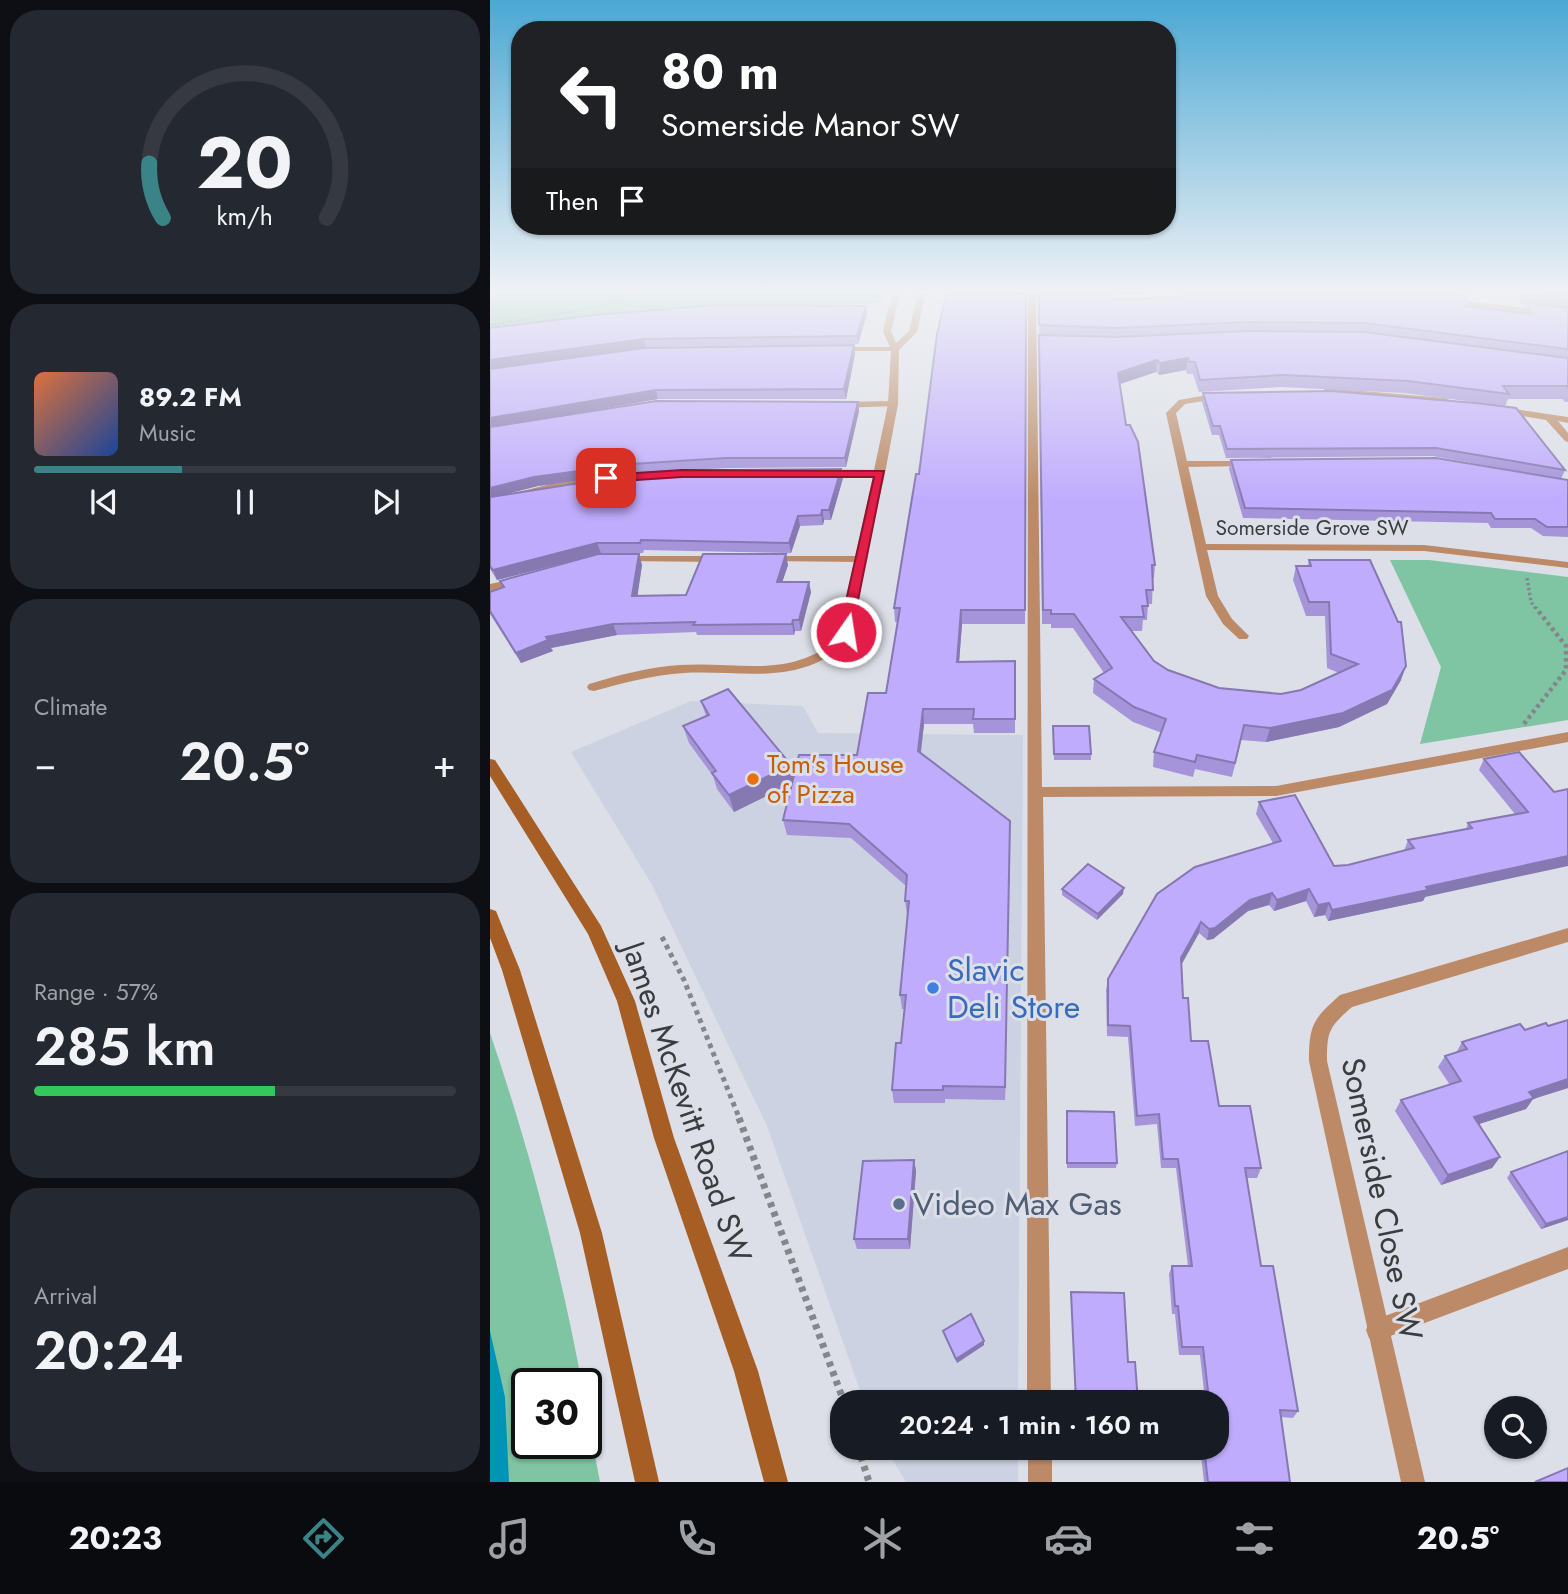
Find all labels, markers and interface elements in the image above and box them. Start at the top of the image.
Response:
text: 80 m [661,37,779,107]
icon: left [546,49,637,140]
text: Somerside Manor SW [661,102,959,148]
text: 20 [197,111,293,216]
text: Then [546,182,599,220]
icon: arrive [613,182,651,220]
text: km/h [217,198,273,234]
text: 89.2 FM [139,378,242,416]
text: Music [139,416,196,450]
pin [576,448,636,508]
icon: arrive [587,459,625,497]
icon: previous [85,483,123,521]
icon: pause [226,483,264,521]
icon: next [367,483,405,521]
street label: Somerside Grove SW [1215,513,1409,543]
position arrow [809,595,883,669]
text: Climate [34,690,107,724]
text: 20.5° [180,724,309,800]
text: − [34,736,56,791]
text: + [433,736,456,791]
place label: Tom's House of Pizza [767,745,904,813]
marker: Tom's House of Pizza [745,771,761,787]
street label: James McKevitt Road SW [609,932,764,1269]
place label: Slavic Deli Store [947,947,1080,1030]
text: Range · 57% [34,975,158,1009]
marker: Slavic Deli Store [925,980,941,996]
text: 285 km [34,1009,216,1085]
street label: Somerside Close SW [1330,1053,1434,1345]
place label: Video Max Gas [913,1181,1122,1227]
marker: Video Max Gas [891,1196,907,1212]
text: Arrival [34,1279,97,1313]
text: 20:24 [34,1313,184,1389]
speed limit sign: 30 [511,1368,602,1459]
map controls [1484,1396,1547,1459]
button: search [1484,1396,1547,1459]
text: 20:24 · 1 min · 160 m [899,1406,1160,1444]
icon: directions [299,1514,348,1563]
icon: music [485,1514,534,1563]
icon: phone [672,1514,721,1563]
icon: climate [858,1514,907,1563]
icon: car [1044,1514,1093,1563]
icon: filters [1230,1514,1279,1563]
text: 20:23 [69,1515,162,1561]
text: 20.5° [1417,1515,1499,1561]

